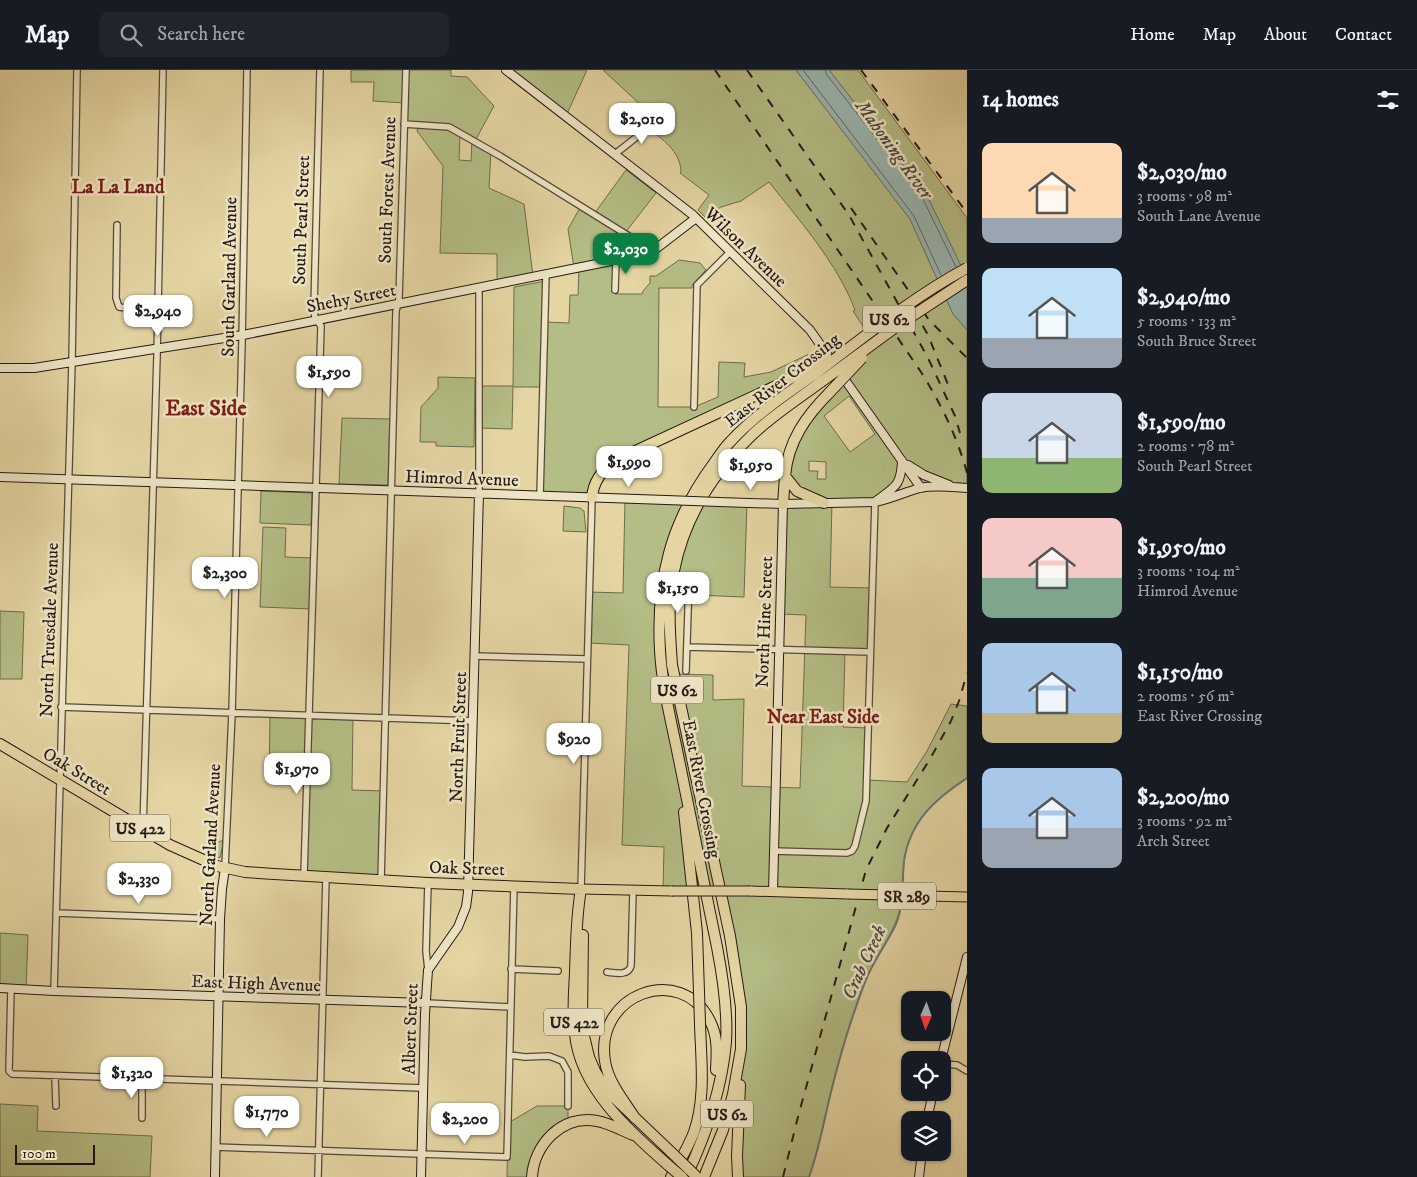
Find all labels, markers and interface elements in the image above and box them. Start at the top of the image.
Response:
search box [99,12,449,57]
text: Map [25,20,69,50]
icon: search [117,21,145,49]
text: Search here [157,23,245,46]
text: Home [1130,24,1175,46]
text: Map [1203,24,1236,46]
text: About [1264,24,1307,46]
text: Contact [1335,24,1392,46]
icon: filters [1374,86,1402,114]
text: 14 homes [982,87,1059,113]
water label: Mahoning River [849,94,939,206]
pin: $2,010 [601,102,683,145]
text: $2,010 [620,109,664,129]
street label: South Forest Avenue [374,116,402,264]
street label: South Pearl Street [289,155,315,285]
text: $2,030/mo [1137,160,1227,186]
icon: home [1022,163,1082,223]
district label: La La Land [72,176,165,199]
text: 3 rooms · 98 m² [1137,186,1232,206]
street label: South Garland Avenue [218,197,242,357]
street label: Wilson Avenue [699,202,791,293]
text: South Lane Avenue [1137,206,1261,226]
pin: $2,030 [585,232,667,275]
text: $2,030 [604,239,648,259]
street label: Shehy Street [305,280,398,318]
text: $2,940/mo [1137,285,1230,311]
icon: home [1022,288,1082,348]
pin: $2,940 [117,294,199,337]
text: $2,940 [135,301,181,321]
road number: US 62 [863,305,915,332]
text: 5 rooms · 133 m² [1137,311,1236,331]
street label: East River Crossing [720,329,845,433]
text: South Bruce Street [1137,331,1256,351]
pin: $1,590 [288,356,370,398]
text: $1,590 [307,362,351,382]
district label: East Side [165,395,247,422]
text: $1,590/mo [1137,410,1225,436]
icon: home [1022,413,1082,473]
text: 2 rooms · 78 m² [1137,436,1234,456]
pin: $1,990 [588,446,670,488]
pin: $1,950 [710,448,792,491]
text: $1,990 [607,452,651,472]
text: $1,950 [729,455,773,475]
text: South Pearl Street [1137,456,1252,476]
street label: Himrod Avenue [405,466,519,492]
text: $1,950/mo [1137,535,1226,561]
icon: home [1022,538,1082,598]
street label: North Truesdale Avenue [36,542,64,718]
pin: $2,300 [184,556,266,599]
street label: North Hine Street [752,556,778,688]
text: 3 rooms · 104 m² [1137,561,1240,581]
text: $2,300 [203,563,247,583]
pin: $1,150 [637,572,719,614]
text: $1,150 [657,578,699,598]
text: Himrod Avenue [1137,581,1238,601]
text: $1,150/mo [1137,660,1223,686]
icon: home [1022,663,1082,723]
street label: North Fruit Street [446,671,472,803]
road number: US 62 [651,676,703,704]
text: 2 rooms · 56 m² [1137,686,1234,706]
district label: Near East Side [767,706,879,729]
text: East River Crossing [1137,706,1262,726]
street label: East River Crossing [677,718,725,861]
pin: $920 [544,722,604,765]
text: $920 [557,729,591,749]
street label: Oak Street [38,743,115,801]
pin: $1,970 [256,752,338,795]
text: $1,970 [275,759,319,779]
street label: North Garland Avenue [196,763,226,927]
text: $2,200/mo [1137,785,1229,811]
icon: home [1022,788,1082,848]
text: 3 rooms · 92 m² [1137,811,1232,831]
road number: US 422 [110,814,170,841]
text: Arch Street [1137,831,1210,851]
street label: Oak Street [429,857,505,881]
pin: $2,330 [98,862,180,905]
text: $2,330 [118,869,160,889]
road number: SR 289 [878,882,936,909]
water label: Crab Creek [837,922,891,1003]
street label: East High Avenue [191,971,321,997]
street label: Albert Street [398,983,424,1075]
north arrow [901,991,951,1041]
map controls [901,991,951,1161]
road number: US 422 [544,1009,604,1036]
button: locate [901,1051,951,1101]
pin: $1,320 [91,1056,173,1099]
text: $1,320 [111,1063,153,1083]
pin: $1,770 [226,1096,308,1138]
road number: US 62 [701,1100,753,1128]
text: $1,770 [245,1102,289,1122]
pin: $2,200 [424,1102,506,1145]
text: $2,200 [442,1109,488,1129]
button: layers [901,1111,951,1161]
scale bar [15,1142,95,1165]
text: 100 m [22,1145,56,1163]

